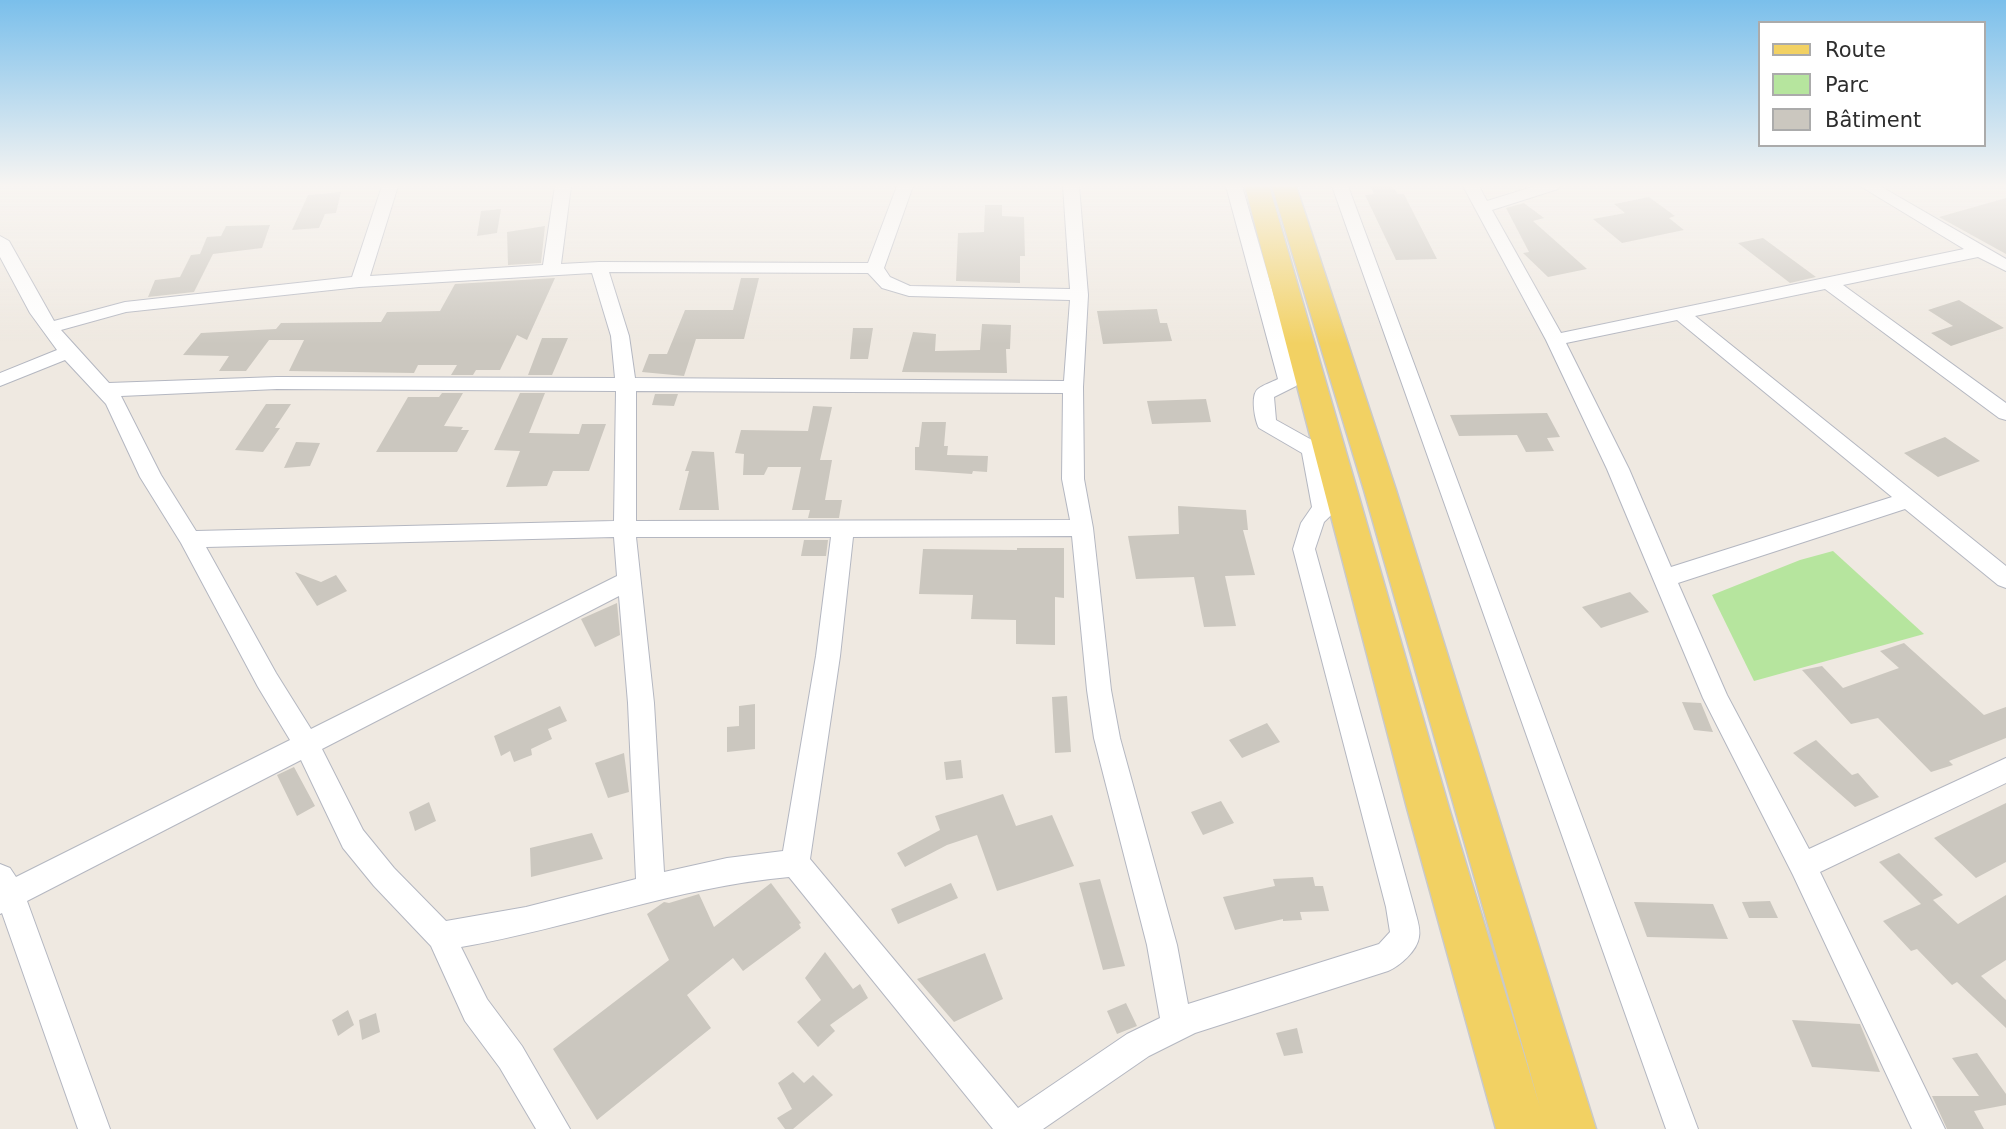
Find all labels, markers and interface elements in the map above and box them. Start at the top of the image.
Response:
legend [1758,21,1985,147]
text: Route [1825,38,1886,62]
text: Parc [1825,73,1869,97]
text: Bâtiment [1825,108,1921,132]

